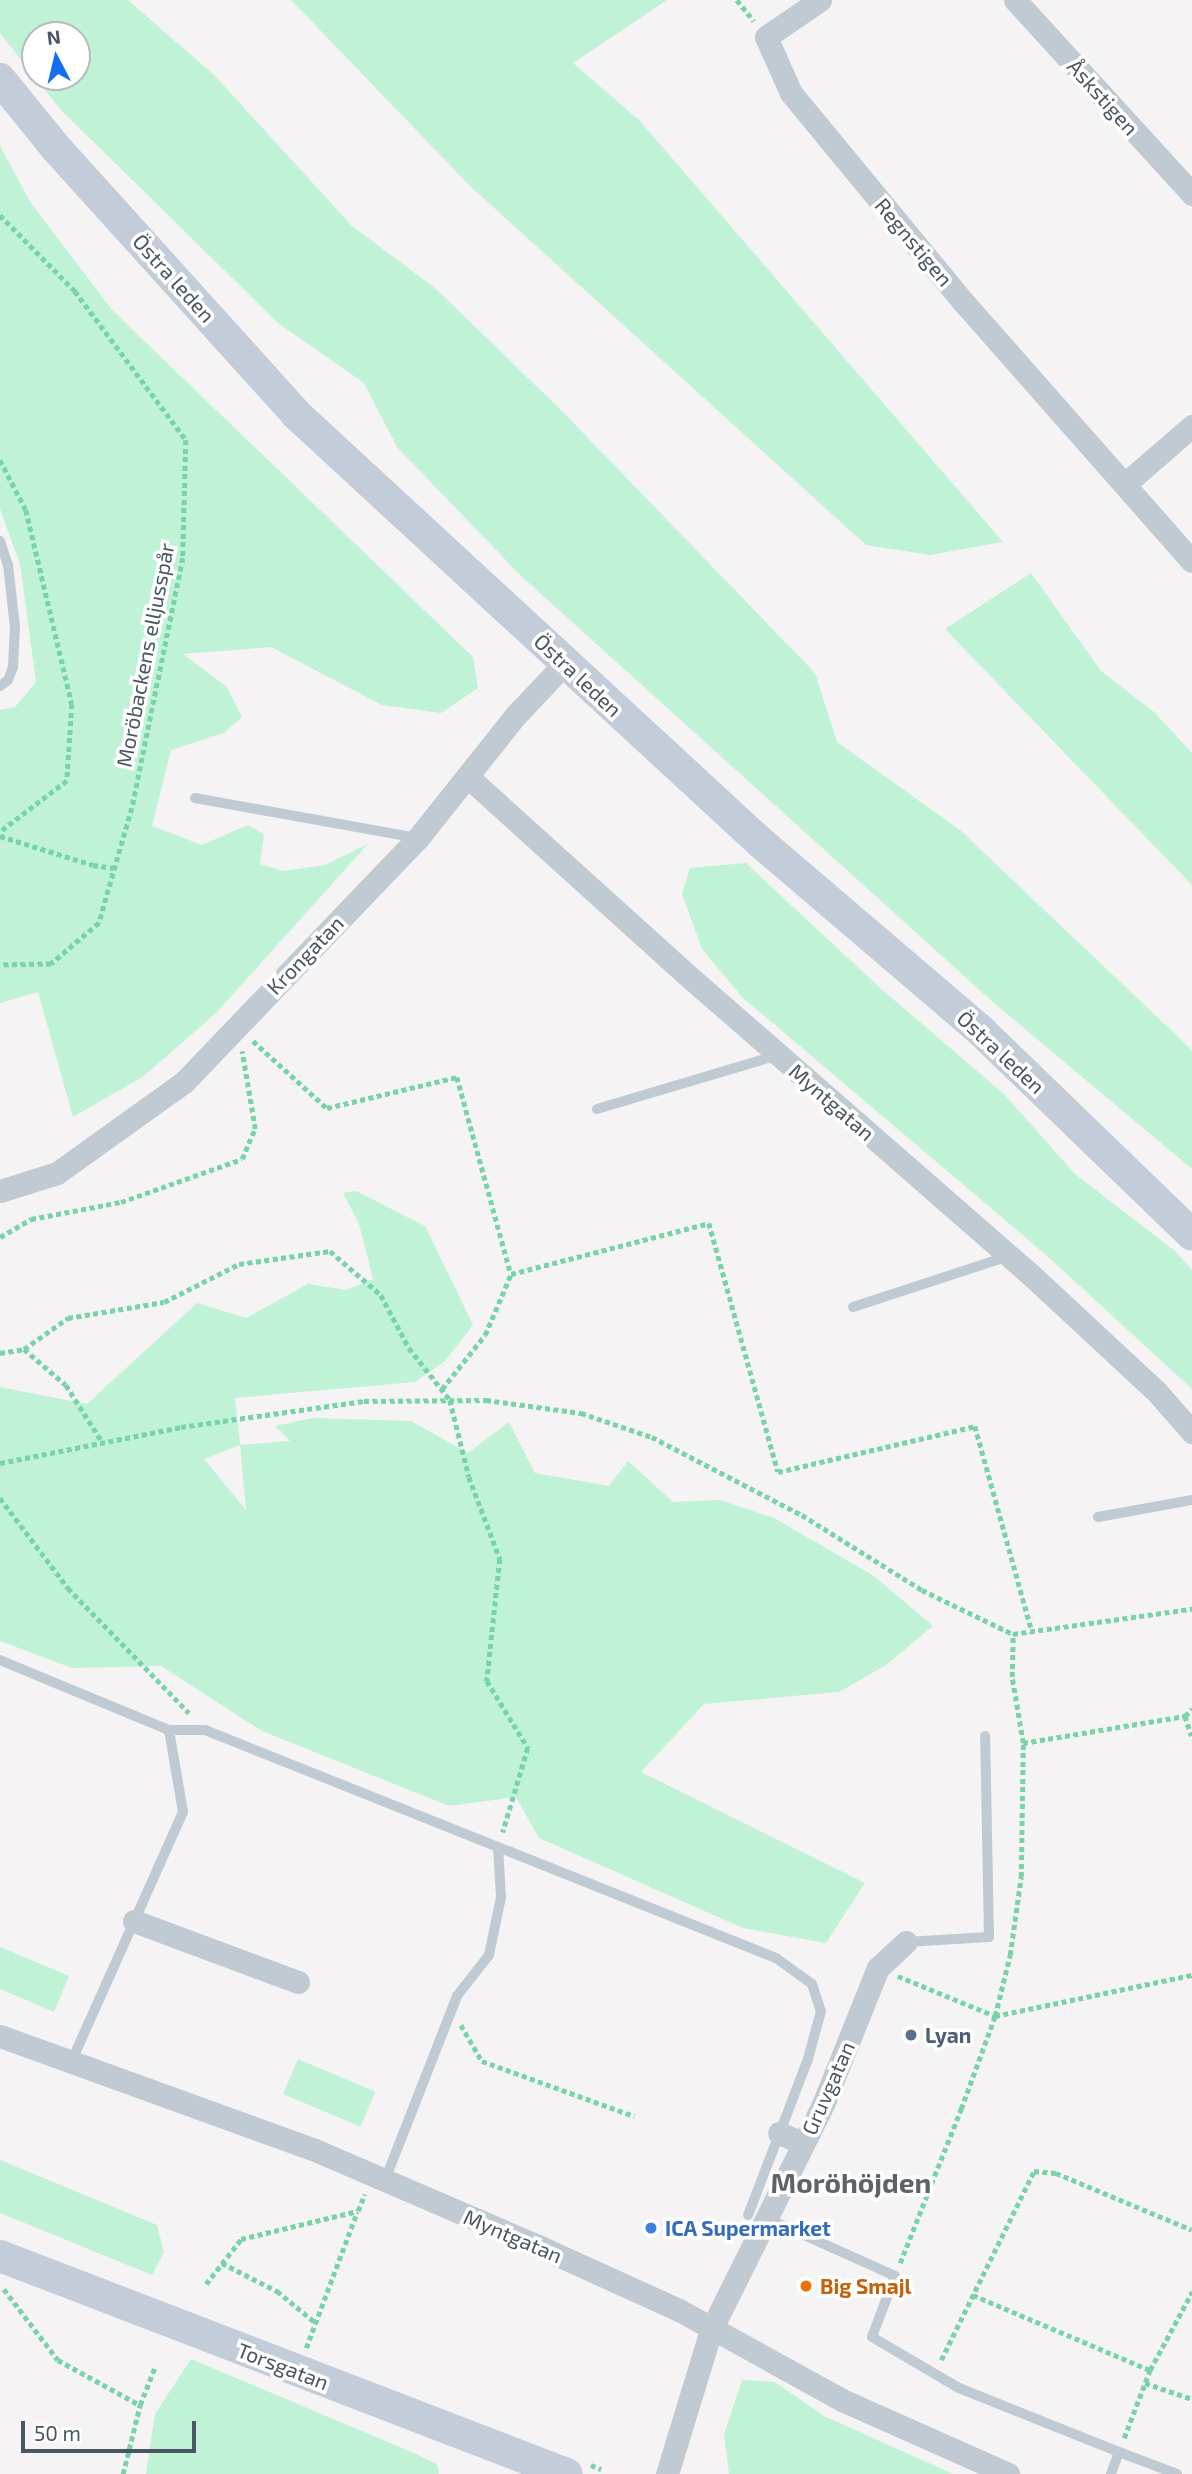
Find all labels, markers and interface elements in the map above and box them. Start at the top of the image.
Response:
north arrow [21,21,91,91]
text: N [45,24,62,49]
street label: Åskstigen [1062,54,1144,140]
street label: Regnstigen [870,193,958,291]
street label: Östra leden [128,229,220,327]
street label: Moröbackens elljusspår [111,541,179,769]
street label: Östra leden [529,628,627,722]
street label: Krongatan [261,910,349,1000]
street label: Östra leden [952,1005,1050,1099]
street label: Myntgatan [784,1058,880,1146]
place label: Lyan [925,2022,971,2048]
marker: Lyan [903,2027,919,2043]
street label: Gruvgatan [796,2037,860,2139]
district label: Moröhöjden [771,2165,931,2199]
street label: Myntgatan [460,2204,566,2268]
place label: ICA Supermarket [665,2215,831,2241]
marker: ICA Supermarket [643,2220,659,2236]
place label: Big Smajl [820,2273,911,2299]
marker: Big Smajl [798,2278,814,2294]
street label: Torsgatan [234,2337,332,2395]
scale bar [24,2408,200,2452]
text: 50 m [34,2420,81,2445]

